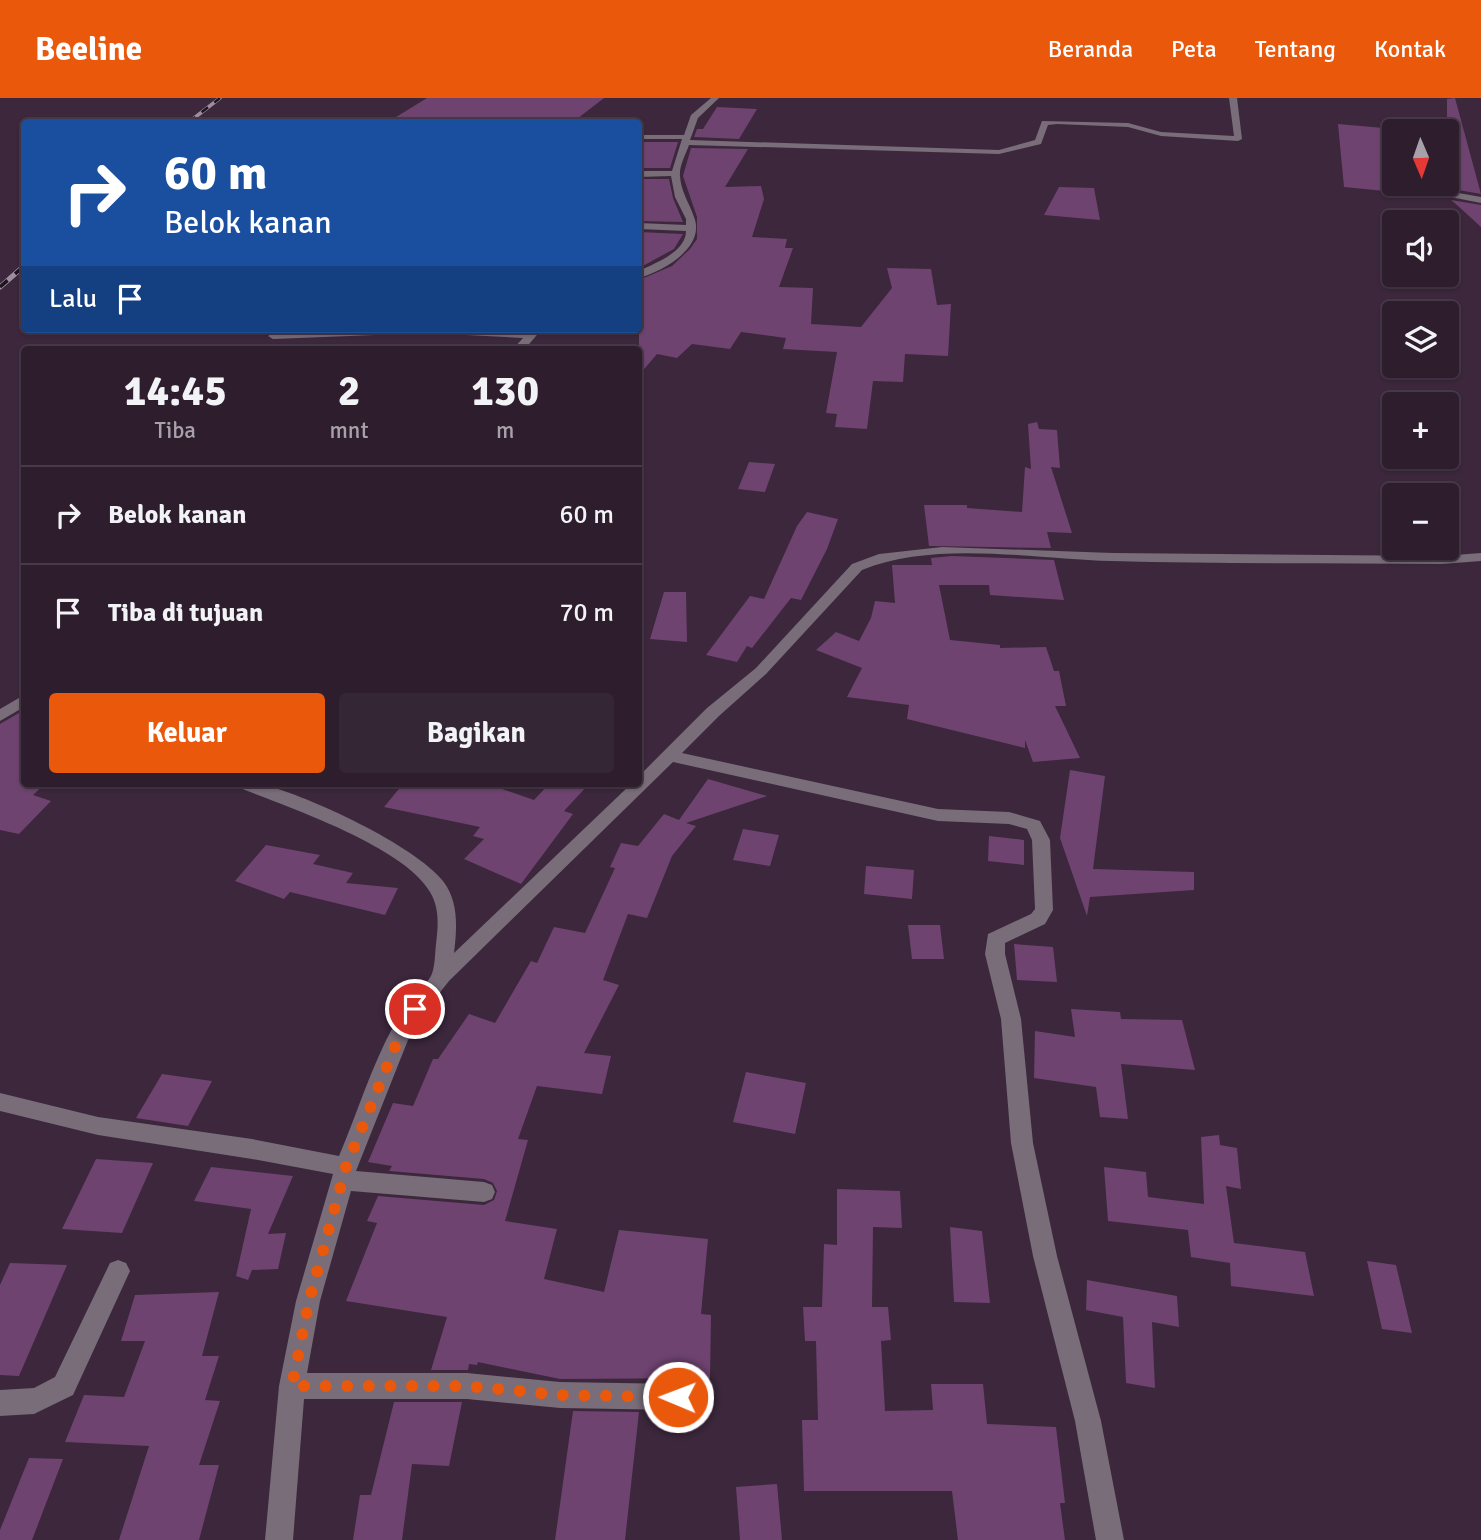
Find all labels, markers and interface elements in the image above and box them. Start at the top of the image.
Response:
text: Beeline [35,29,142,70]
text: Beranda [1048,34,1133,64]
text: Peta [1171,34,1217,64]
text: Tentang [1255,34,1336,64]
text: Kontak [1374,34,1446,64]
north arrow [1382,119,1460,196]
map controls [1382,119,1459,560]
text: 60 m [164,143,267,203]
icon: right [49,147,140,238]
text: Belok kanan [164,203,332,242]
button: sound [1382,210,1459,287]
icon: arrive [111,280,149,318]
text: Lalu [49,283,97,315]
button: layers [1382,301,1459,378]
text: 14:45 [124,366,227,417]
text: 2 [338,366,360,417]
text: 130 [471,366,539,417]
button: + [1382,392,1459,469]
text: Tiba [155,416,196,445]
text: mnt [330,416,368,445]
text: m [496,416,514,445]
button: − [1382,483,1459,560]
icon: right [49,496,87,534]
text: Belok kanan [108,499,246,531]
text: 60 m [559,499,614,531]
icon: arrive [49,594,87,632]
text: Tiba di tujuan [108,597,263,629]
text: 70 m [559,597,614,629]
button: Keluar [49,693,325,773]
button: Bagikan [339,693,614,773]
pin [385,979,445,1039]
icon: arrive [396,990,434,1028]
position arrow [641,1360,715,1434]

